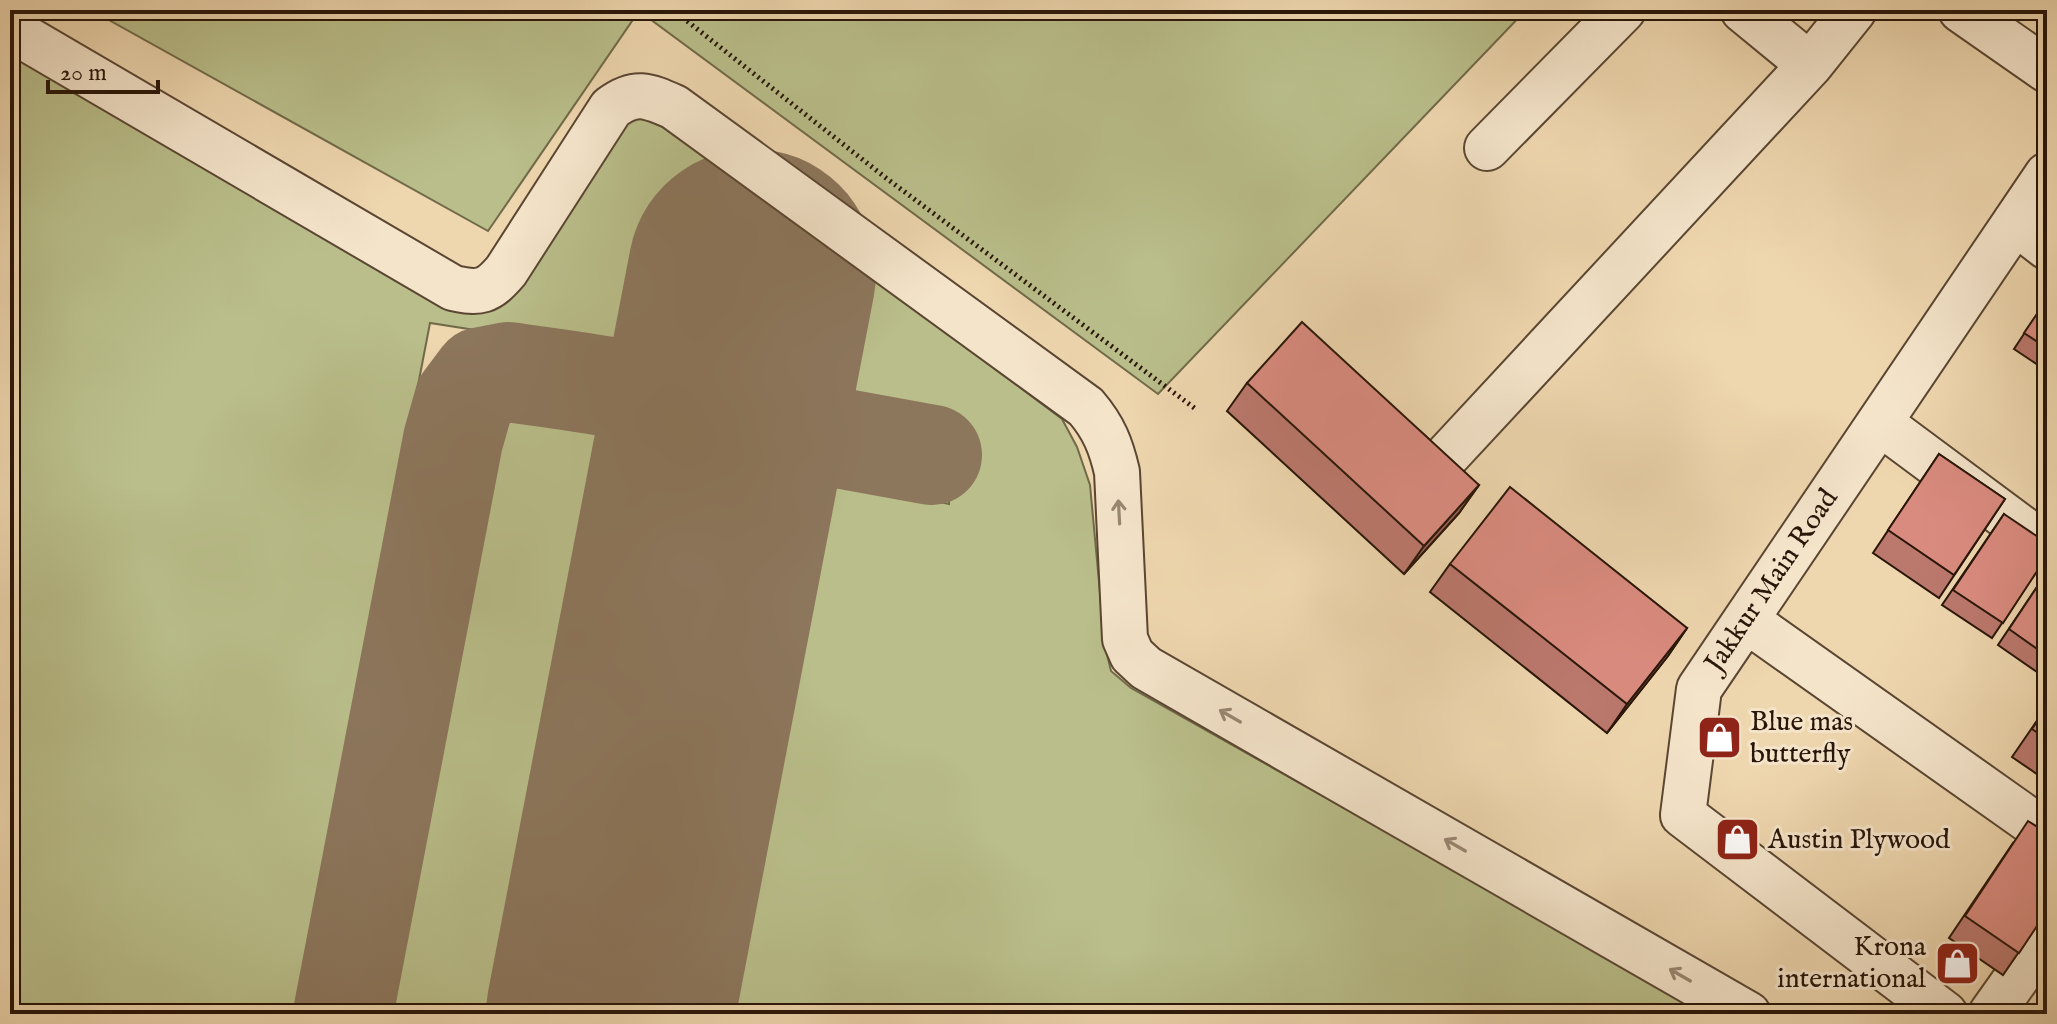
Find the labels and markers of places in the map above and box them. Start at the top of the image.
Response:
place label: Blue mas butterfly [1750,705,1853,772]
shop icon: Blue mas butterfly [1695,714,1743,762]
shop icon: Austin Plywood [1713,816,1761,864]
place label: Austin Plywood [1767,823,1950,858]
place label: Krona international [1777,930,1927,997]
shop icon: Krona international [1933,939,1981,987]

